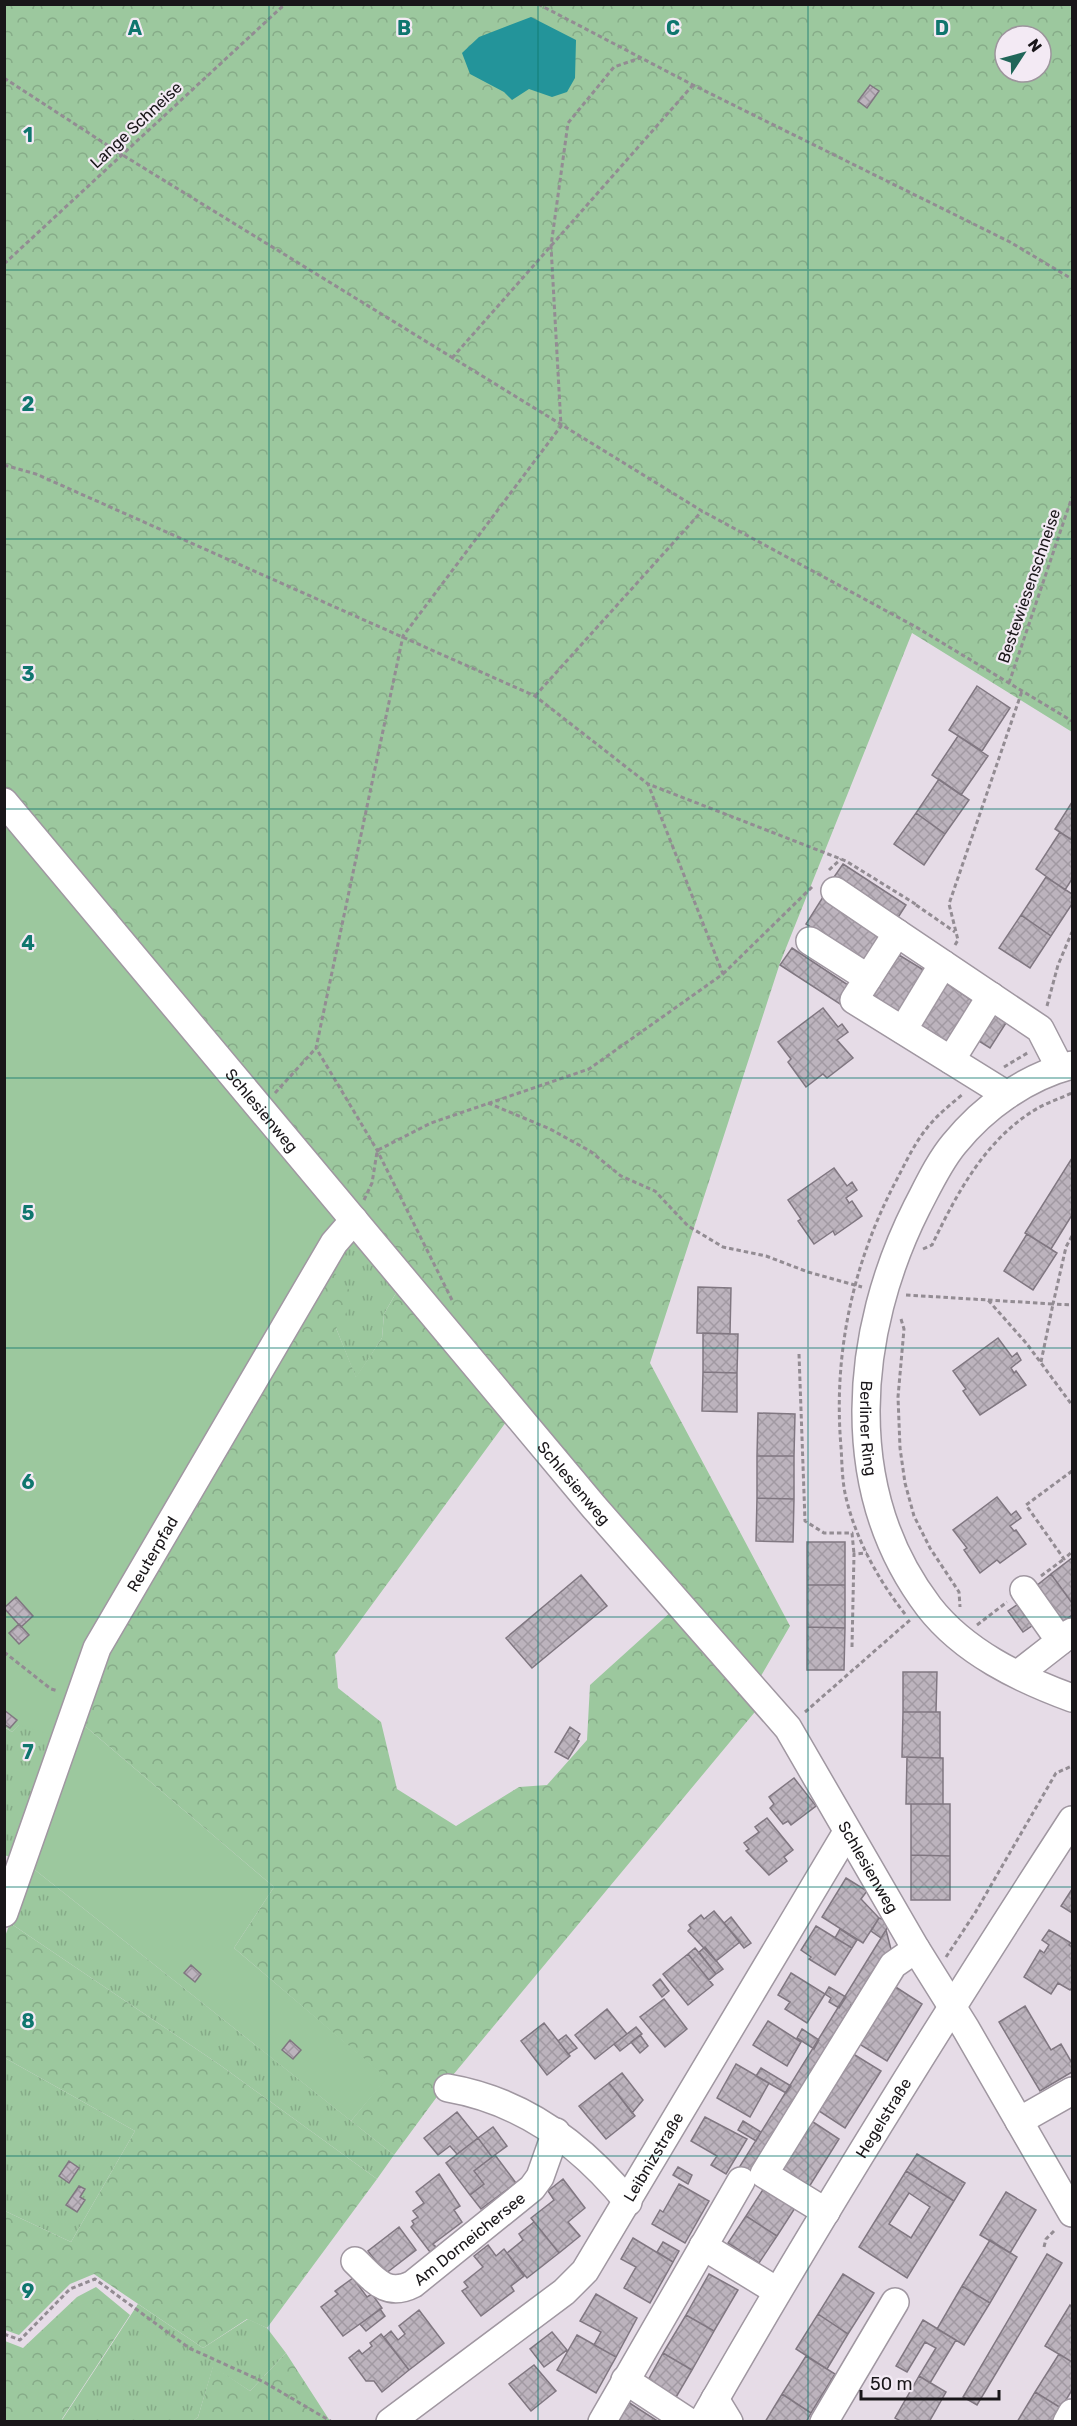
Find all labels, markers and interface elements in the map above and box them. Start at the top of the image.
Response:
text: A [128,16,143,40]
text: B [397,16,411,40]
text: C [666,16,680,40]
text: D [935,16,949,40]
north arrow [993,24,1053,84]
text: N [1024,35,1046,56]
street label: Lange Schneise [86,78,186,172]
text: 1 [23,123,33,147]
text: 2 [22,392,35,416]
street label: Bestewiesenschneise [994,506,1064,666]
text: 3 [21,662,35,686]
text: 4 [21,931,35,955]
street label: Schlesienweg [222,1065,302,1156]
text: 5 [22,1201,35,1225]
street label: Berliner Ring [856,1380,881,1477]
street label: Schlesienweg [534,1437,615,1529]
text: 6 [21,1470,35,1494]
street label: Reuterpfad [123,1513,182,1595]
text: 7 [22,1740,34,1764]
street label: Schlesienweg [834,1818,903,1916]
text: 8 [21,2009,35,2033]
street label: Hegelstraße [851,2074,915,2161]
street label: Leibnizstraße [619,2109,687,2205]
street label: Am Dorneichersee [410,2188,529,2289]
text: 9 [22,2279,35,2303]
scale bar [861,2363,999,2401]
text: 50 m [870,2373,913,2395]

